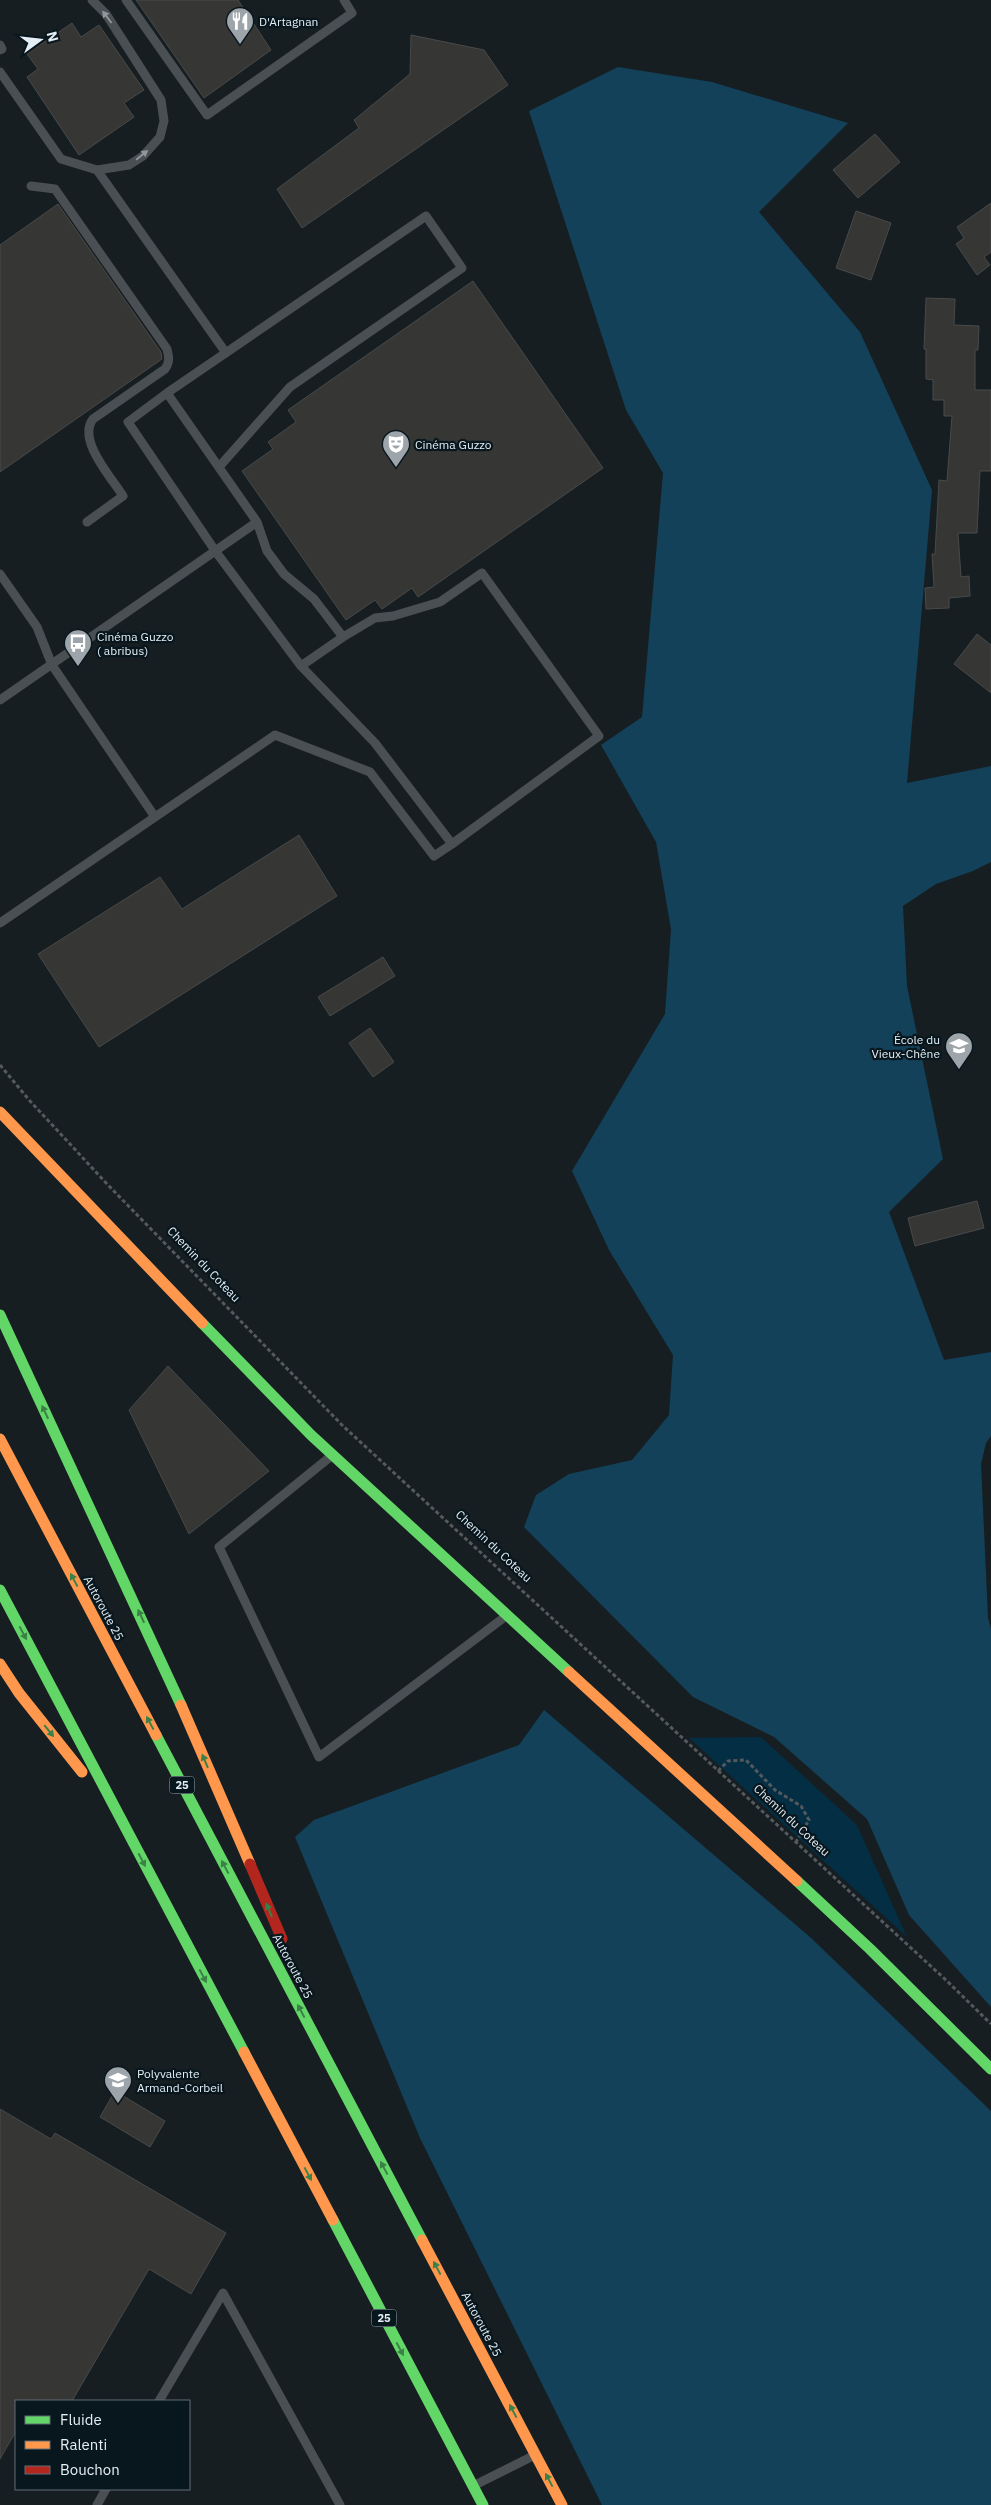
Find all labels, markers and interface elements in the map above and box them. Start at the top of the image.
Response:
restaurant icon: D'Artagnan [225,6,255,45]
one-way arrow [102,10,112,24]
place label: D'Artagnan [259,14,318,29]
north arrow [15,15,65,65]
text: N [43,29,63,44]
one-way arrow [136,150,149,161]
theatre icon: Cinéma Guzzo [381,429,411,468]
place label: Cinéma Guzzo [415,437,492,452]
bus stop icon: Cinéma Guzzo ( abribus) [63,628,93,667]
place label: Cinéma Guzzo ( abribus) [97,629,174,658]
school or university icon: École du Vieux-Chêne [944,1031,974,1070]
place label: École du Vieux-Chêne [871,1032,940,1061]
street label: Chemin du Coteau [164,1223,244,1305]
one-way arrow [41,1405,49,1419]
street label: Chemin du Coteau [453,1507,535,1585]
one-way arrow [70,1572,78,1587]
street label: Autoroute 25 [81,1573,127,1643]
one-way arrow [137,1609,145,1623]
one-way arrow [19,1626,27,1640]
one-way arrow [146,1716,154,1731]
one-way arrow [44,1724,55,1737]
one-way arrow [201,1753,209,1768]
road number: 25 [170,1776,194,1794]
street label: Chemin du Coteau [751,1781,833,1859]
one-way arrow [138,1852,146,1867]
one-way arrow [221,1860,230,1874]
one-way arrow [265,1903,273,1917]
street label: Autoroute 25 [270,1931,316,2001]
one-way arrow [199,1968,207,1983]
one-way arrow [297,2004,305,2018]
school or university icon: Polyvalente Armand-Corbeil [103,2065,133,2104]
place label: Polyvalente Armand-Corbeil [137,2066,223,2095]
one-way arrow [380,2161,388,2175]
one-way arrow [304,2167,312,2182]
one-way arrow [433,2260,441,2275]
street label: Autoroute 25 [459,2289,505,2359]
road number: 25 [372,2310,396,2326]
one-way arrow [396,2342,405,2356]
legend [15,2400,190,2490]
one-way arrow [509,2404,517,2418]
text: Fluide [60,2410,102,2429]
text: Ralenti [60,2435,107,2454]
text: Bouchon [60,2460,120,2479]
one-way arrow [545,2472,553,2487]

